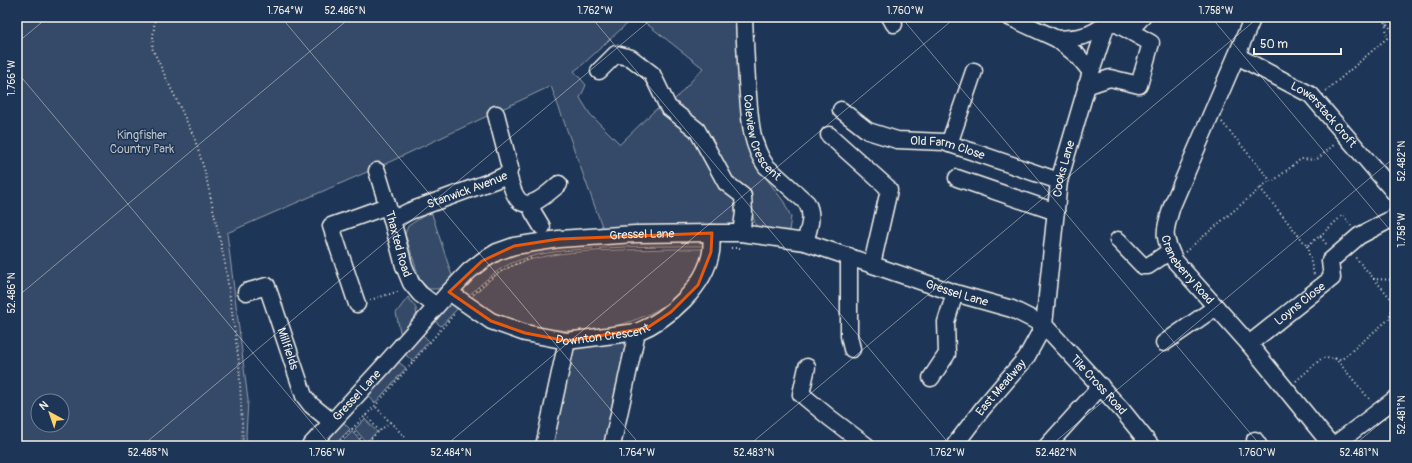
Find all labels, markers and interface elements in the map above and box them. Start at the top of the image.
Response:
text: 1.764°W [267,5,303,17]
text: 52.486°N [325,5,366,17]
text: 1.762°W [577,5,613,17]
text: 1.760°W [887,5,924,17]
text: 1.758°W [1199,5,1234,17]
scale bar [1254,30,1341,56]
text: 50 m [1260,37,1288,52]
text: 1.766°W [6,60,18,96]
street label: Lowerstack Croft [1288,78,1360,151]
street label: Coleview Crescent [740,94,785,184]
park label: Kingfisher Country Park [110,128,174,157]
street label: Old Farm Close [910,133,987,163]
street label: Cooks Lane [1050,139,1078,198]
text: 52.482°N [1396,140,1408,181]
street label: Stanwick Avenue [425,168,510,212]
street label: Thaxted Road [382,209,415,279]
text: 1.758°W [1396,212,1408,247]
street label: Gressel Lane [609,226,674,243]
street label: Craneberry Road [1158,234,1217,307]
text: 52.486°N [6,272,18,314]
street label: Gressel Lane [924,276,990,309]
street label: Loyns Close [1271,279,1328,328]
street label: Downton Crescent [554,320,652,349]
street label: Millfields [274,326,302,372]
street label: Tile Cross Road [1067,351,1130,418]
street label: East Meadway [972,356,1029,419]
street label: Gressel Lane [329,366,384,424]
north arrow [30,393,70,433]
text: 52.481°N [1396,395,1408,435]
text: N [37,398,51,413]
text: 52.485°N [128,447,169,459]
text: 1.766°W [309,447,345,459]
text: 52.484°N [431,447,472,459]
text: 1.764°W [619,447,655,459]
text: 52.483°N [734,447,775,459]
text: 1.762°W [929,447,965,459]
text: 52.482°N [1036,447,1077,459]
text: 1.760°W [1239,447,1276,459]
text: 52.481°N [1339,447,1379,459]

